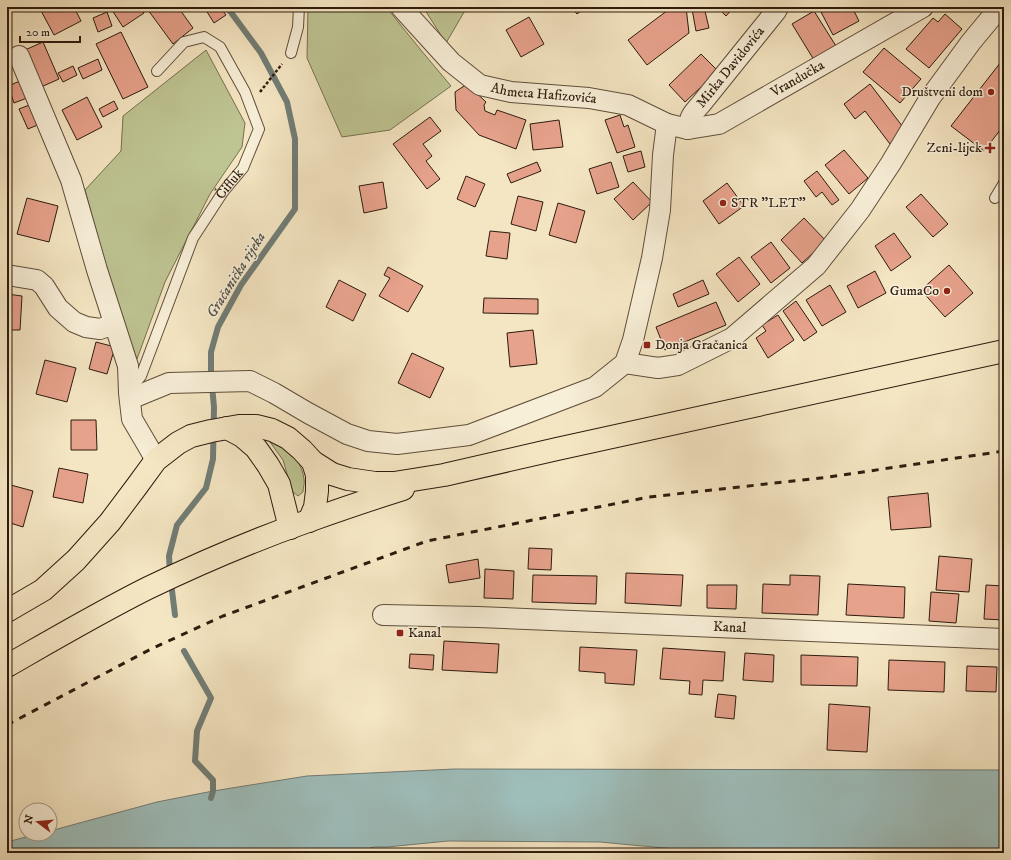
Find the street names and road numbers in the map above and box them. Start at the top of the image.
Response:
street label: Mirka Davidovića [692,23,769,112]
street label: Vrandučka [767,56,828,102]
street label: Ahmeta Hafizovića [489,79,598,108]
street label: Čifluk [212,165,248,203]
street label: Kanal [713,618,748,637]

